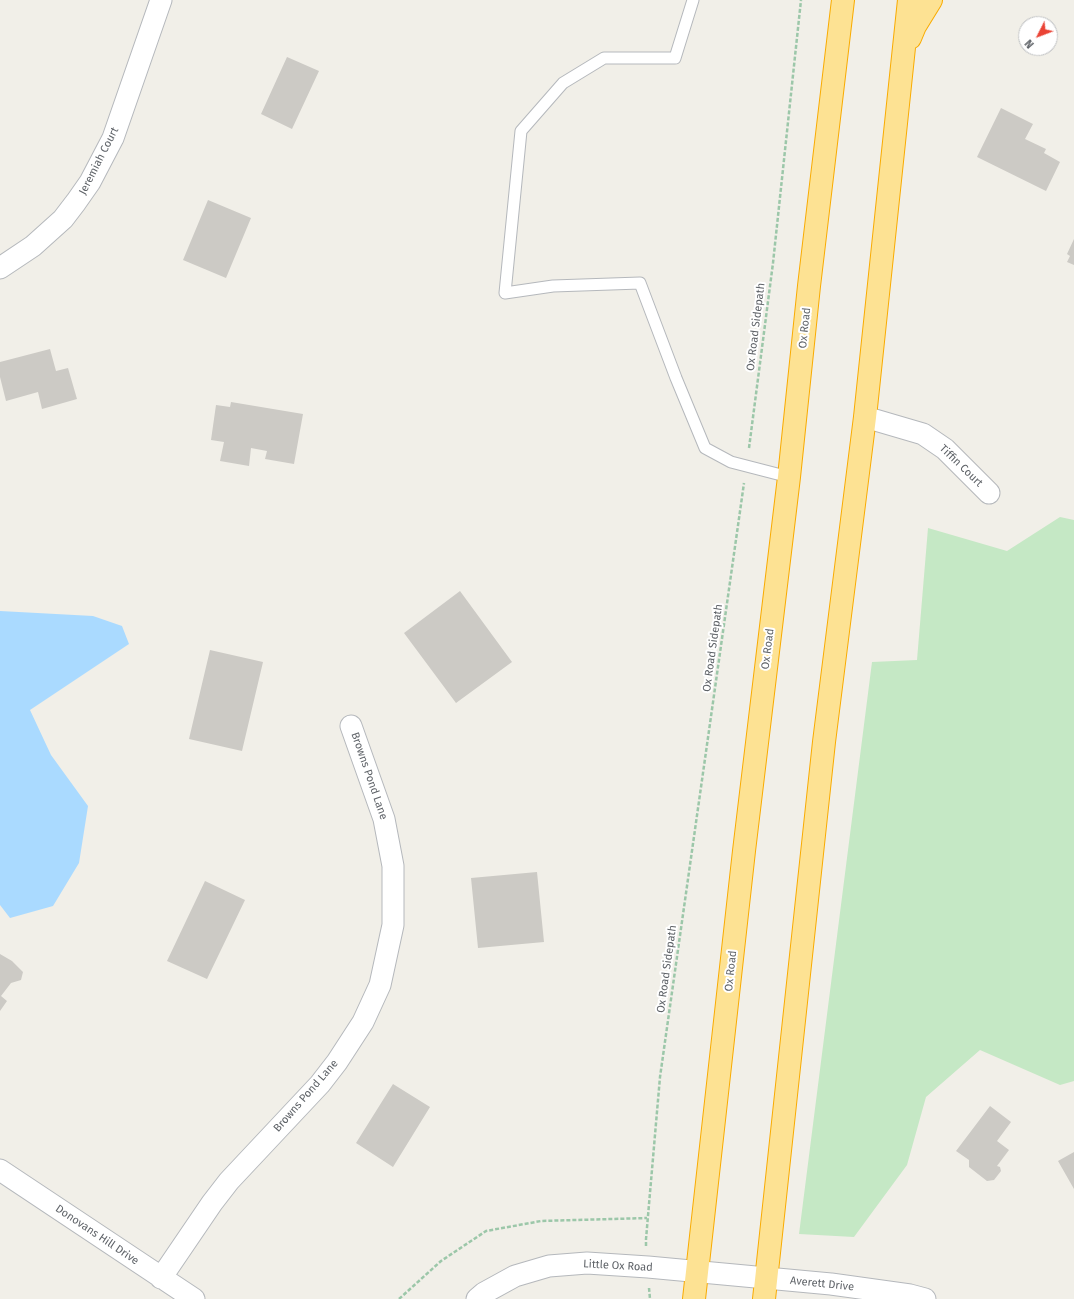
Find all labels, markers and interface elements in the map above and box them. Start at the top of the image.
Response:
north arrow [1018,16,1058,56]
text: N [1022,37,1037,51]
street label: Jeremiah Court [76,125,122,197]
street label: Ox Road Sidepath [744,282,768,372]
street label: Ox Road [796,307,814,349]
street label: Tiffin Court [937,442,985,490]
street label: Ox Road Sidepath [700,603,726,693]
street label: Ox Road [759,628,777,670]
street label: Browns Pond Lane [348,731,390,821]
street label: Ox Road Sidepath [654,924,680,1014]
street label: Ox Road [722,950,740,992]
street label: Browns Pond Lane [271,1057,341,1135]
street label: Donovans Hill Drive [53,1202,141,1268]
street label: Little Ox Road [583,1258,653,1274]
street label: Averett Drive [789,1274,855,1294]

